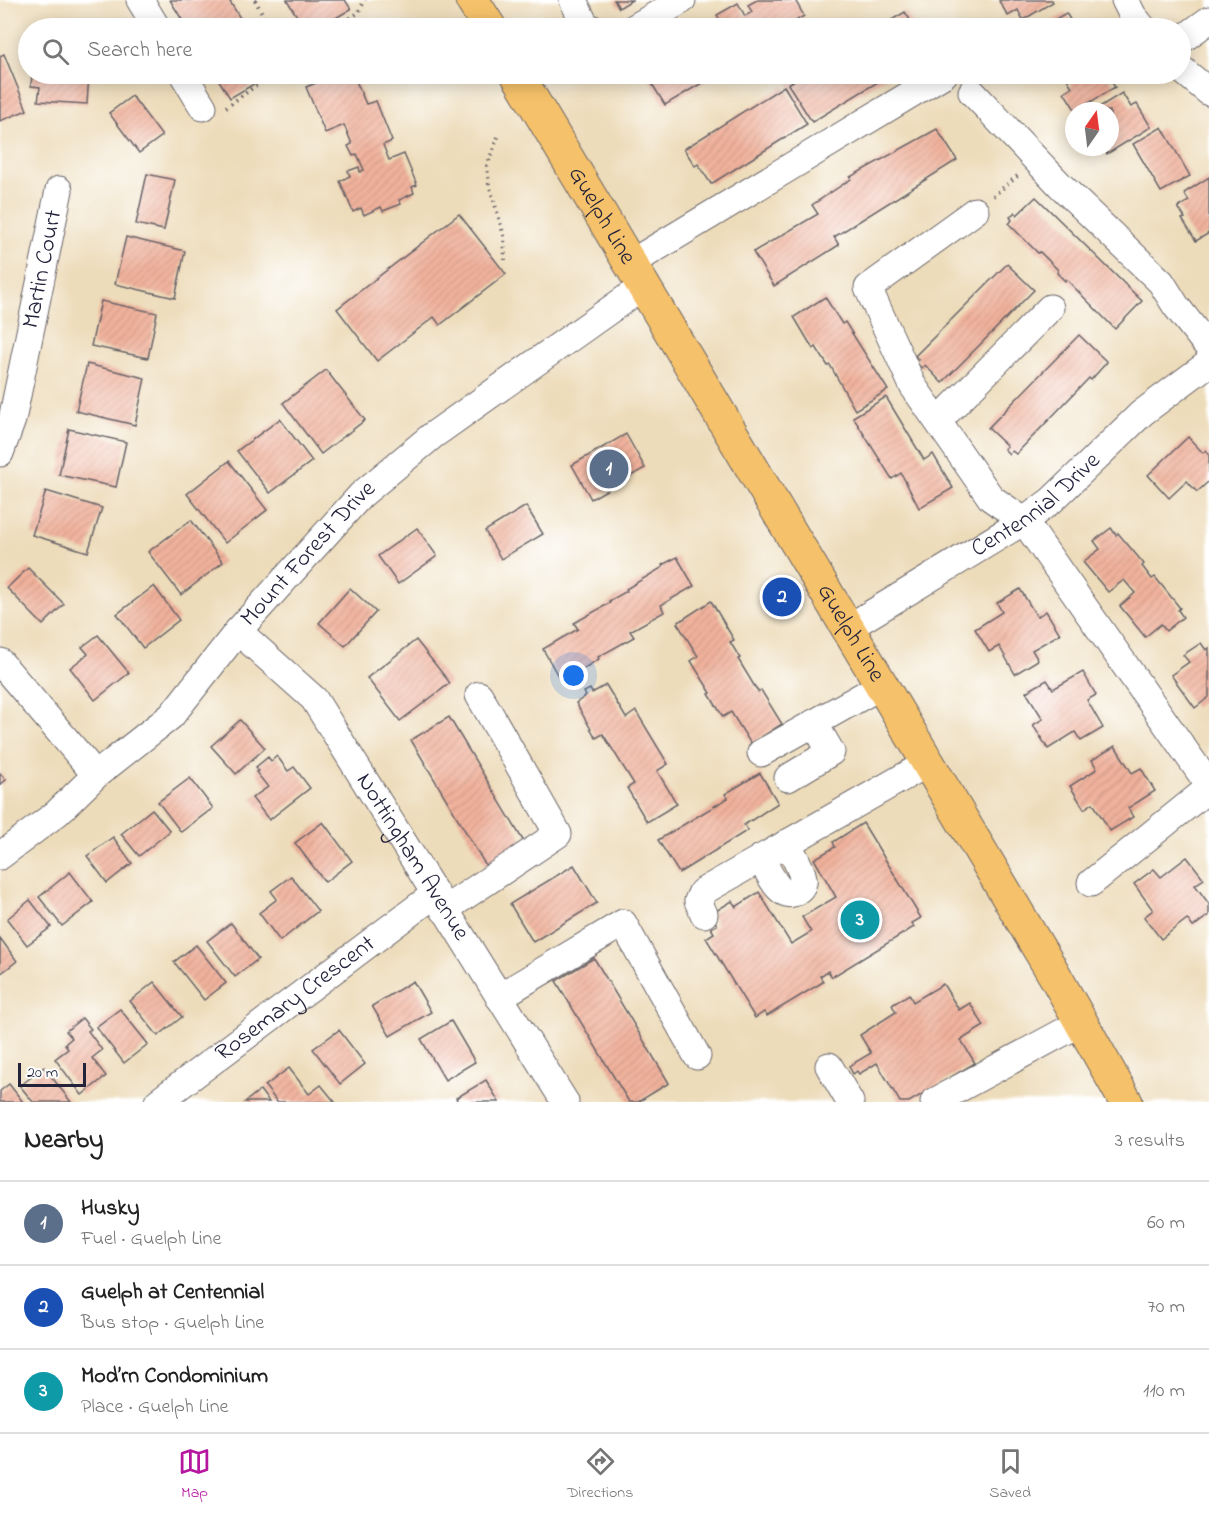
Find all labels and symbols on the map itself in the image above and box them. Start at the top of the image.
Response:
north arrow [1065,102,1119,156]
street label: Guelph Line [559,160,645,272]
street label: Martin Court [14,207,72,332]
street label: Centennial Drive [965,444,1109,567]
pin: 1 [590,446,628,492]
street label: Mount Forest Drive [232,472,384,635]
pin: 2 [762,574,802,620]
street label: Guelph Line [808,577,894,689]
your location [559,661,588,690]
street label: Nottingham Avenue [347,766,478,948]
pin: 3 [840,898,880,942]
street label: Rosemary Crescent [208,927,383,1070]
scale bar [18,1060,86,1088]

